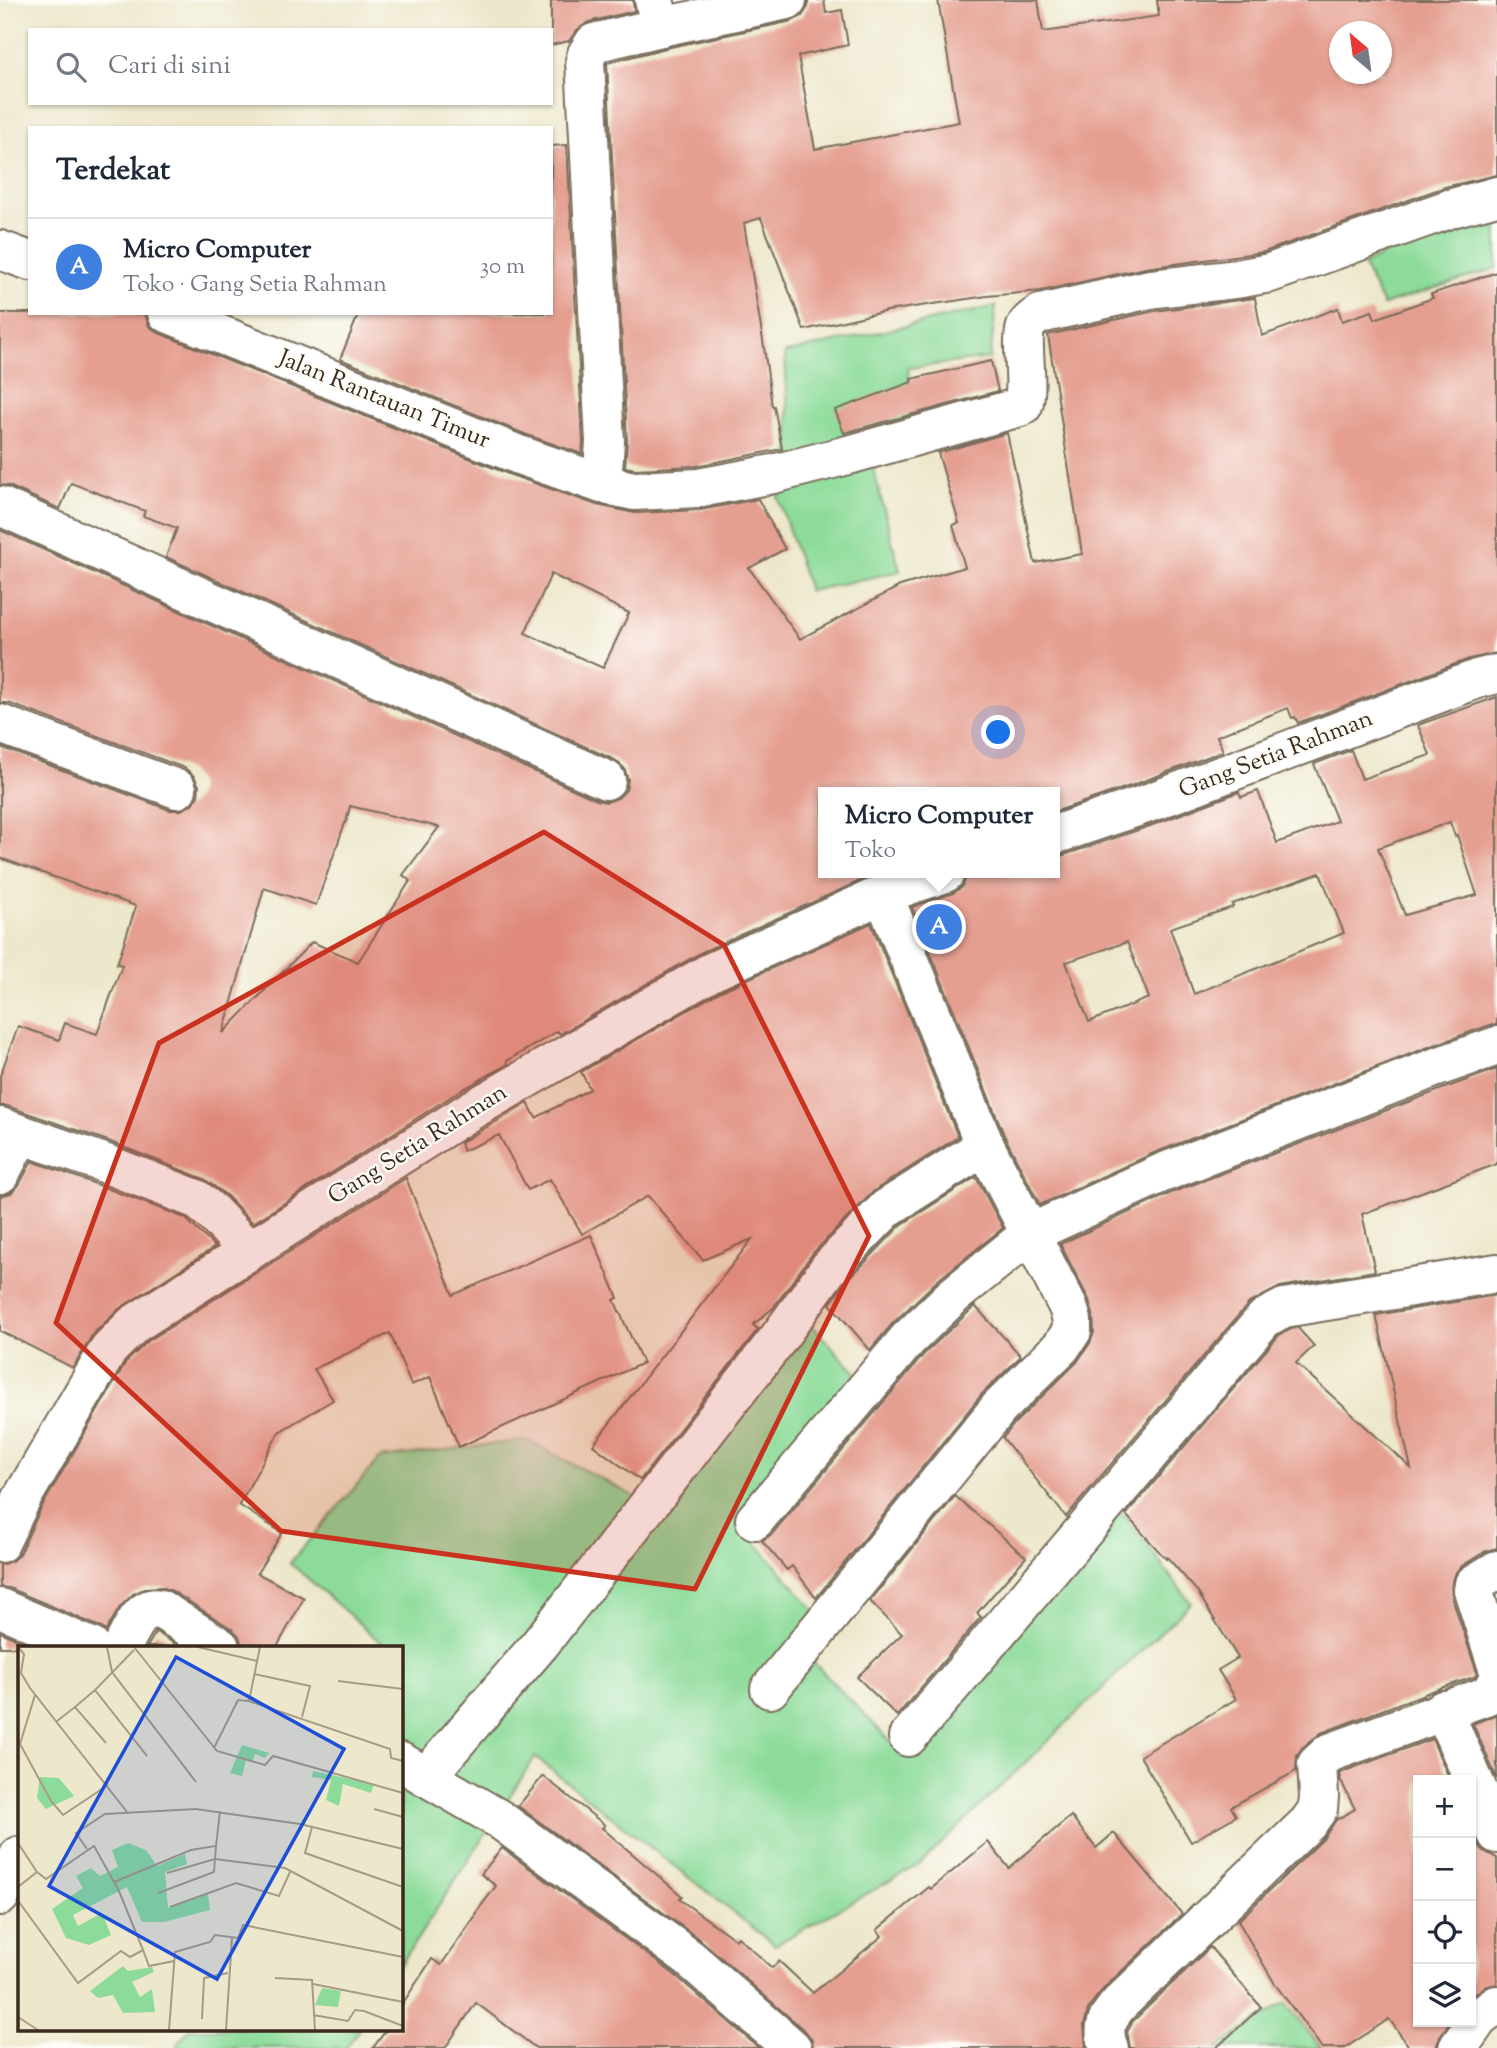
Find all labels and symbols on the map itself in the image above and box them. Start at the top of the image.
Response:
north arrow [1329,21,1392,84]
street label: Jalan Rantauan Timur [271,341,495,458]
street label: Gang Setia Rahman [1174,702,1378,808]
your location [981,715,1015,749]
pin: A [916,901,962,953]
street label: Gang Setia Rahman [322,1076,514,1214]
inset map [18,1646,402,2030]

